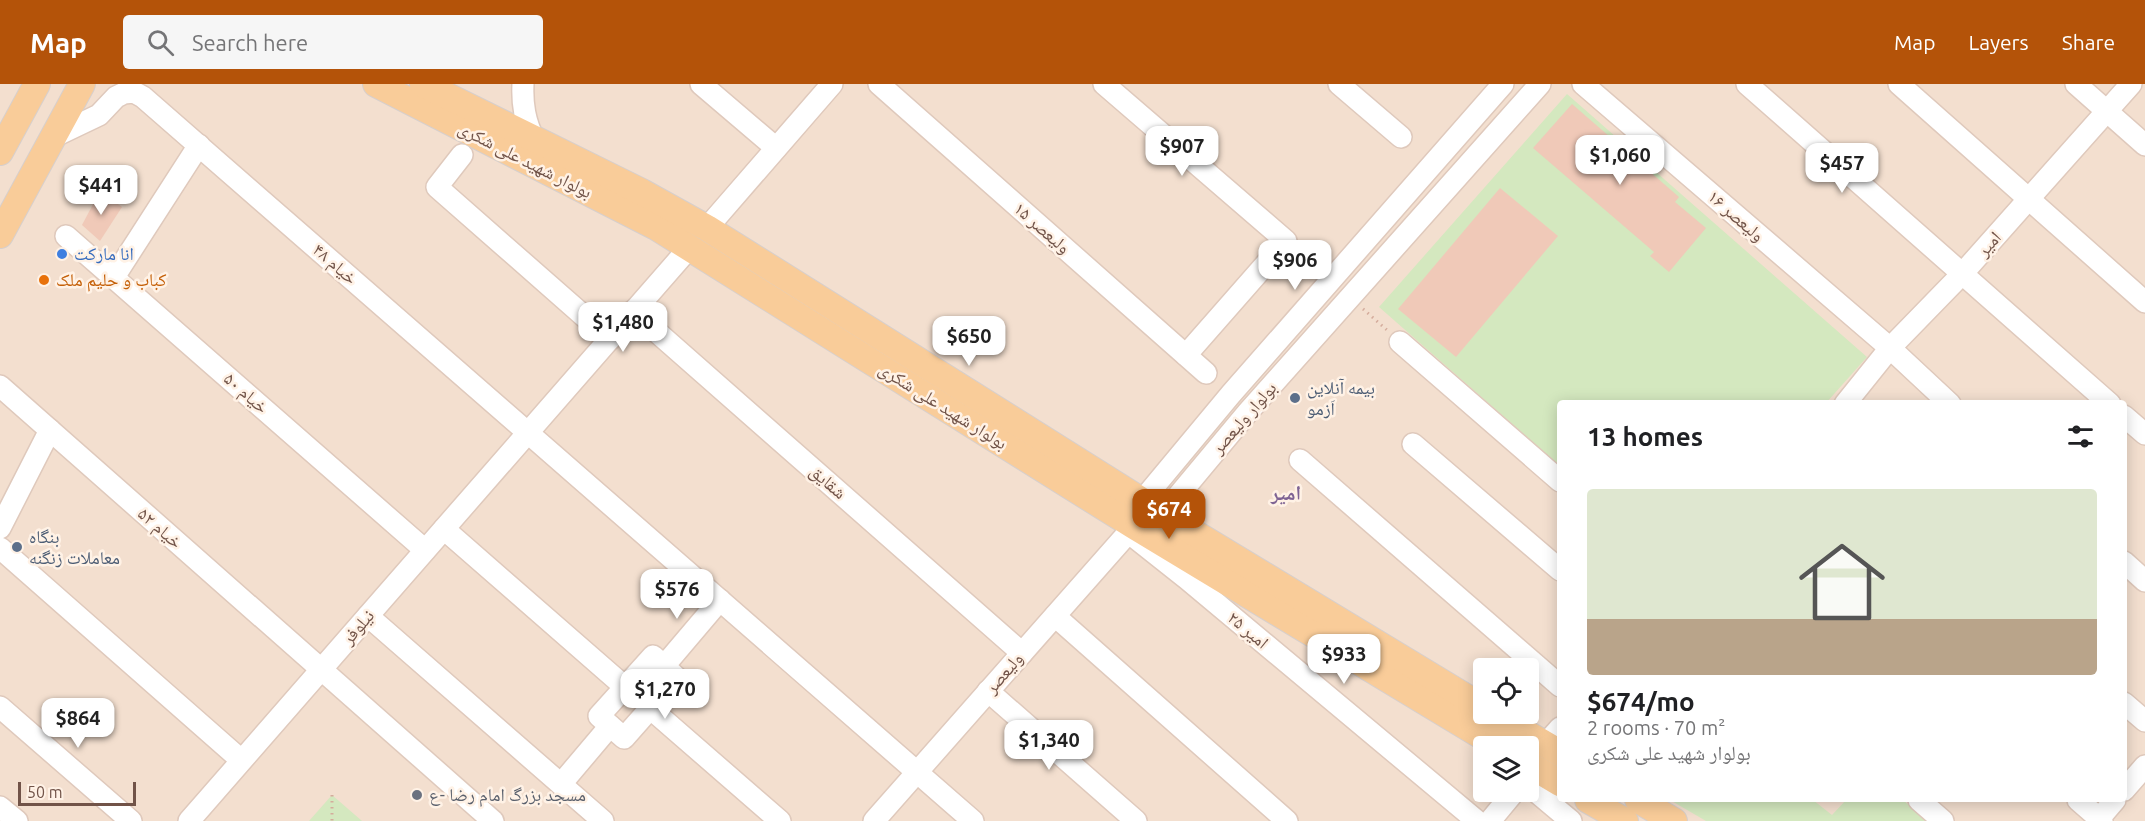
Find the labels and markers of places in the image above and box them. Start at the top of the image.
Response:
pin: $907 [1146,126,1218,177]
pin: $1,060 [1571,135,1669,186]
pin: $457 [1806,143,1878,194]
pin: $441 [65,165,137,216]
pin: $906 [1259,240,1331,291]
place label: انا مارکت [74,243,134,264]
marker: انا مارکت [55,247,69,261]
place label: کباب و حلیم ملک [56,269,167,292]
marker: کباب و حلیم ملک [37,273,51,287]
pin: $1,480 [574,302,672,353]
pin: $650 [933,316,1005,367]
place label: بیمه آنلاین اَزمو [1307,377,1375,419]
marker: بیمه آنلاین اَزمو [1288,391,1302,405]
pin: $674 [1133,489,1205,540]
place label: بنگاه معاملات زنگنه [29,526,120,568]
marker: بنگاه معاملات زنگنه [10,540,24,554]
pin: $576 [641,569,713,620]
pin: $933 [1308,634,1380,685]
pin: $1,270 [616,669,714,720]
pin: $864 [42,698,114,749]
pin: $1,340 [1000,720,1098,771]
place label: مسجد بزرگ امام رضا -ع [429,784,586,807]
marker: مسجد بزرگ امام رضا -ع [410,788,424,802]

